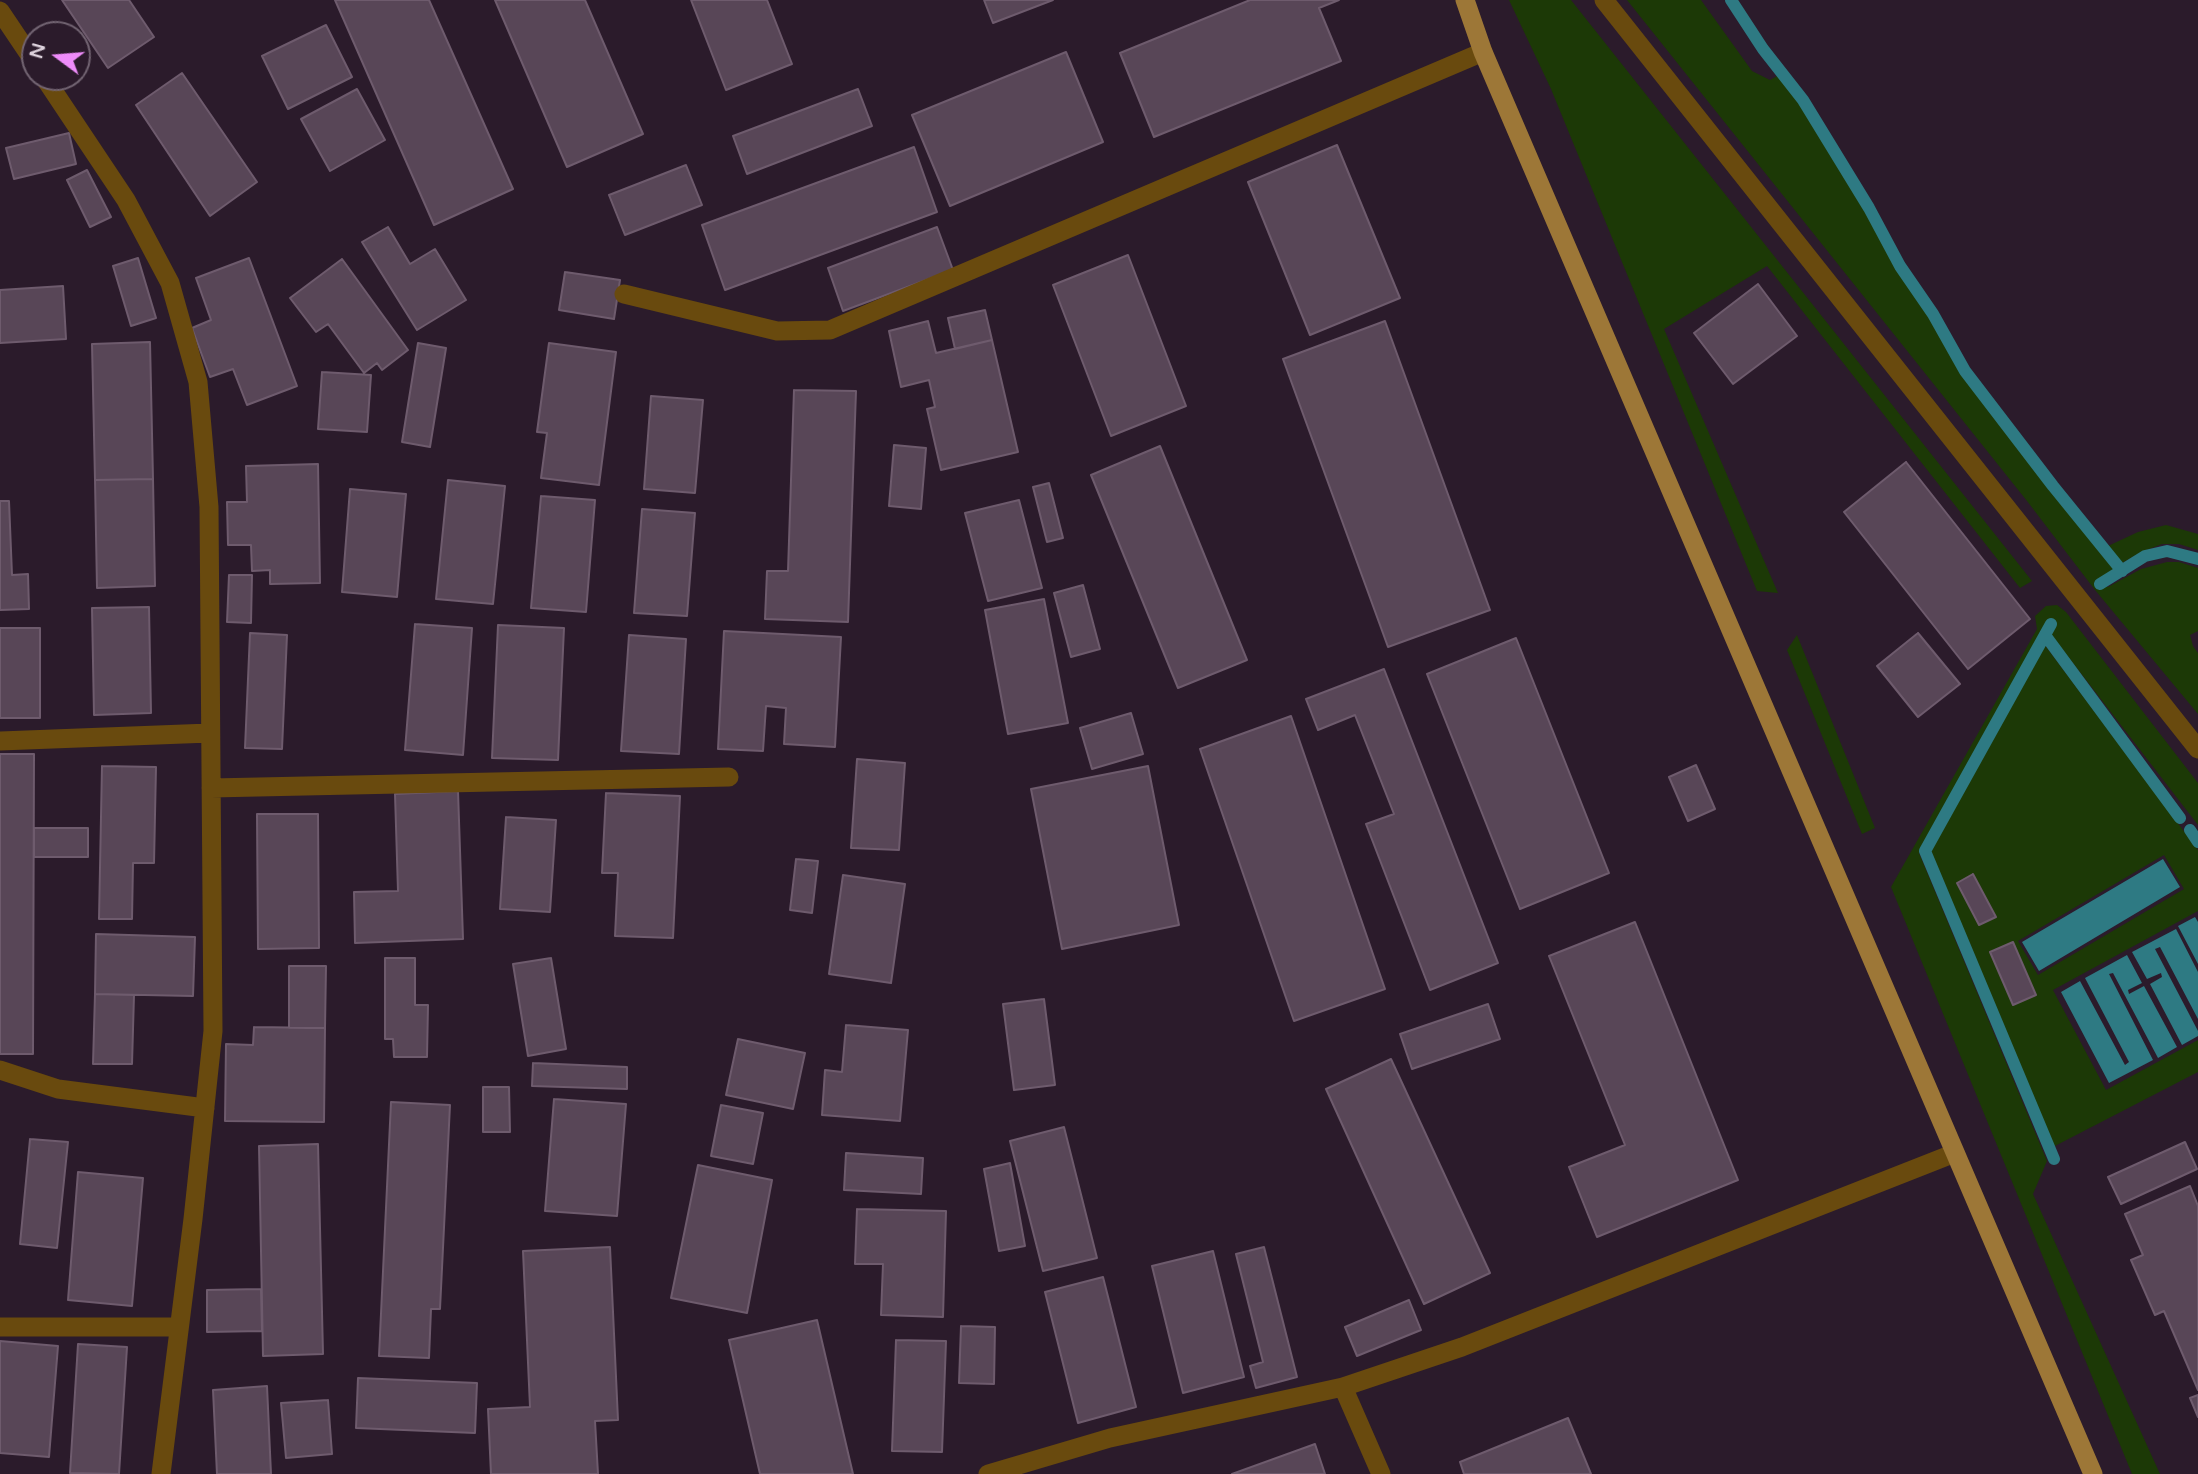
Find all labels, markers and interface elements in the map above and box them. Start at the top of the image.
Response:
north arrow [21,21,91,91]
text: N [25,40,50,61]

